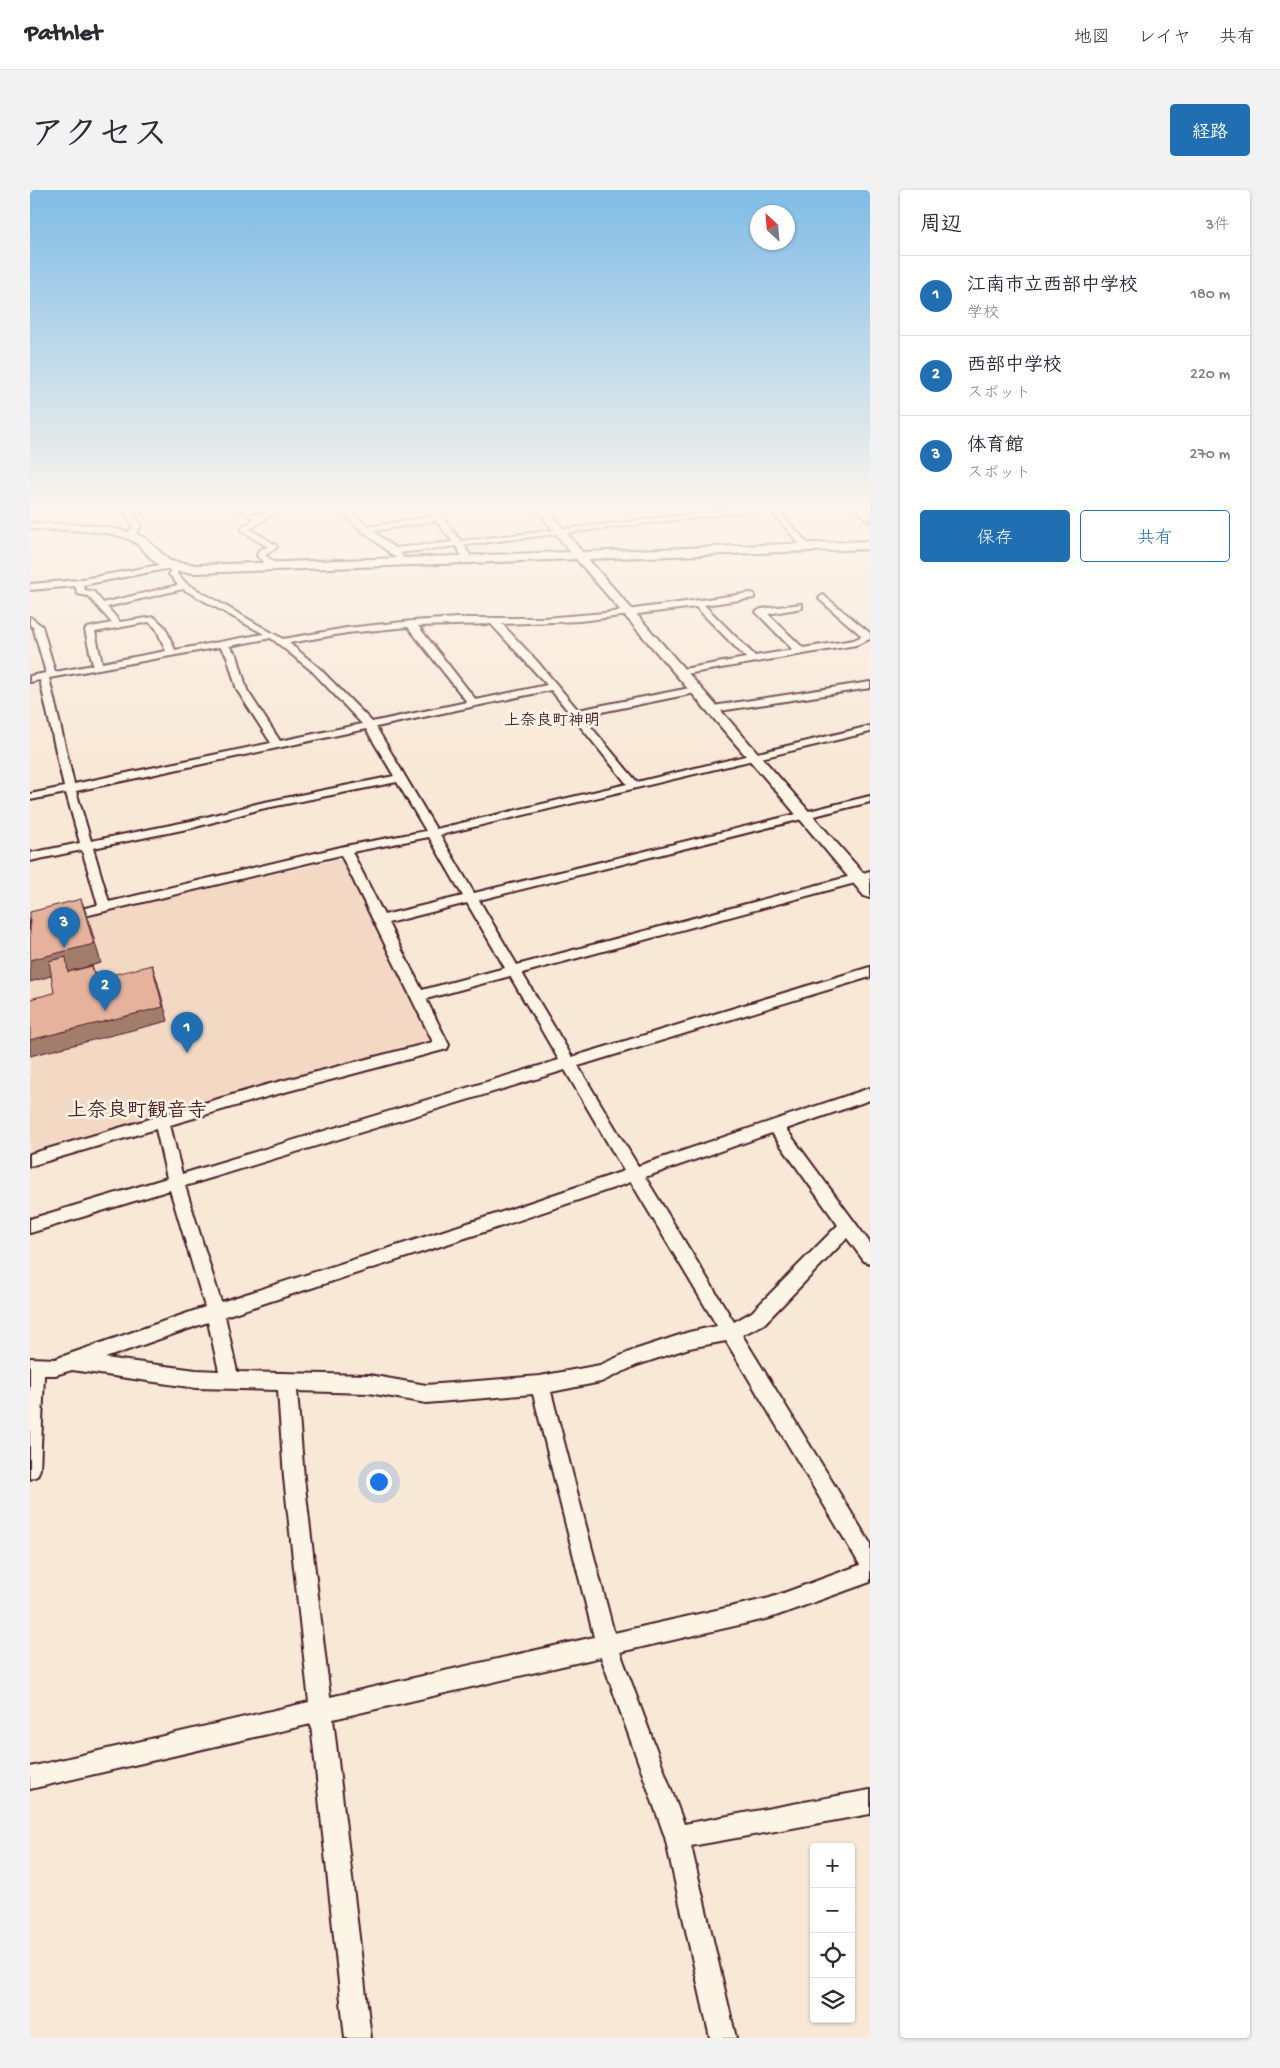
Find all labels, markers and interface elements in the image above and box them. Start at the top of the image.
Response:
text: Pathlet [25,20,102,49]
text: 地図 [1074,28,1110,49]
text: レイヤ [1138,28,1191,49]
text: 共有 [1219,28,1255,49]
button: 経路 [1170,104,1250,156]
text: アクセス [30,117,168,158]
north arrow [750,205,795,250]
text: 周辺 [920,214,962,239]
text: 3件 [1206,217,1230,236]
text: 江南市立西部中学校 [967,275,1138,298]
text: 1 [933,286,939,305]
text: 180 m [1191,286,1230,305]
text: 学校 [967,305,999,324]
text: 西部中学校 [967,355,1062,378]
text: 2 [932,366,940,385]
text: 220 m [1190,366,1230,385]
text: スポット [967,385,1031,404]
text: 体育館 [967,435,1024,458]
text: 3 [932,446,940,465]
text: 270 m [1190,446,1230,465]
text: スポット [967,465,1031,484]
button: 保存 [920,510,1070,562]
button: 共有 [1080,510,1230,562]
district label: 上奈良町神明 [504,711,600,732]
pin: 3 [48,907,80,948]
pin: 2 [89,970,121,1011]
pin: 1 [171,1012,203,1053]
district label: 上奈良町観音寺 [67,1099,207,1124]
your location [366,1469,392,1495]
map controls [810,1843,855,2023]
button: + [810,1843,855,1888]
button: − [810,1888,855,1933]
button: locate [810,1933,855,1978]
button: layers [810,1978,855,2023]

